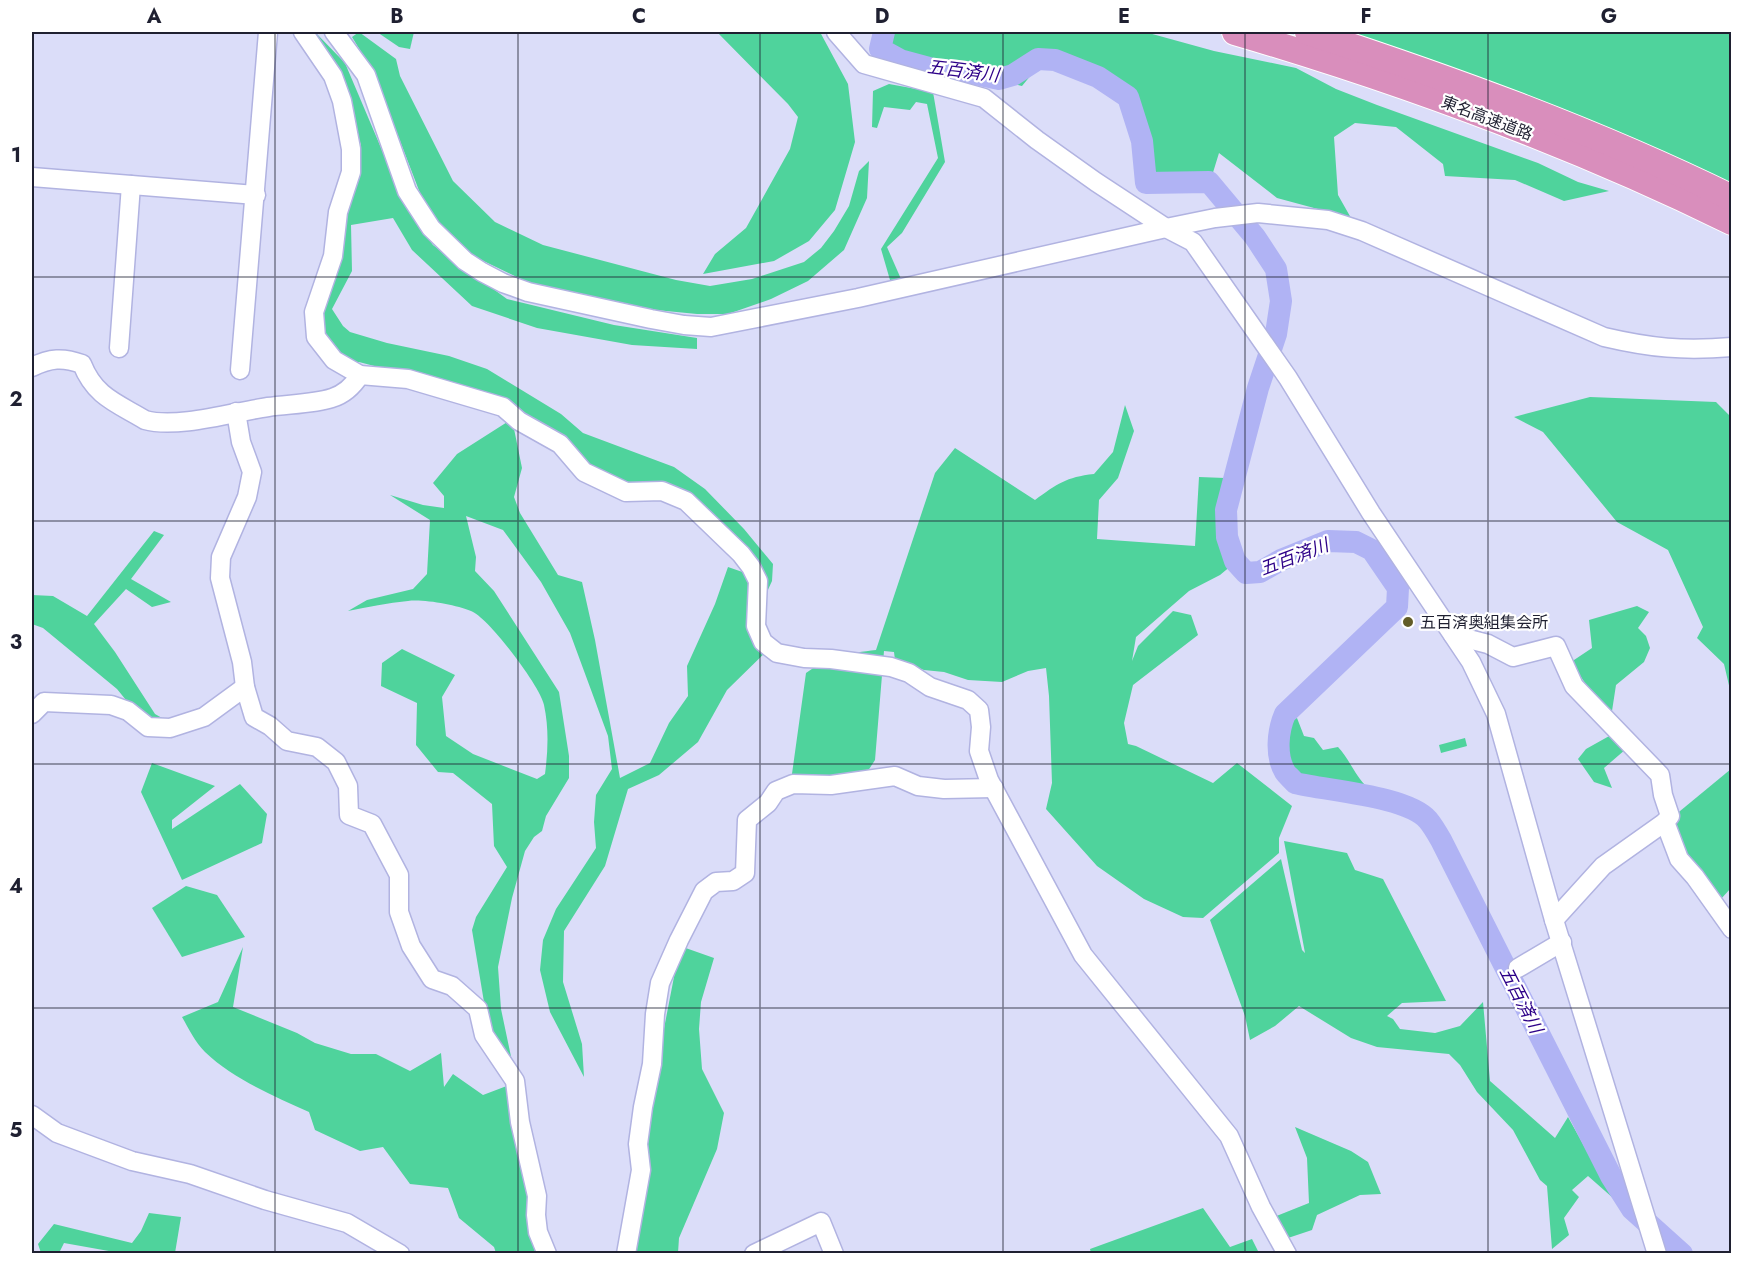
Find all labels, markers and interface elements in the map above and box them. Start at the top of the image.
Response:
text: A [146,2,162,31]
text: B [390,2,404,31]
text: C [632,2,646,31]
text: D [875,2,889,31]
text: E [1118,2,1130,31]
text: F [1360,2,1372,31]
text: G [1601,2,1617,31]
water label: 五百済川 [926,54,1002,89]
street label: 東名高速道路 [1438,90,1536,146]
text: 1 [11,141,21,170]
text: 2 [9,385,23,414]
water label: 五百済川 [1256,531,1334,582]
place label: 五百済奥組集会所 [1420,611,1548,634]
marker: 五百済奥組集会所 [1401,615,1415,629]
text: 3 [10,628,22,657]
text: 4 [9,872,23,901]
water label: 五百済川 [1493,962,1550,1040]
text: 5 [10,1116,23,1145]

